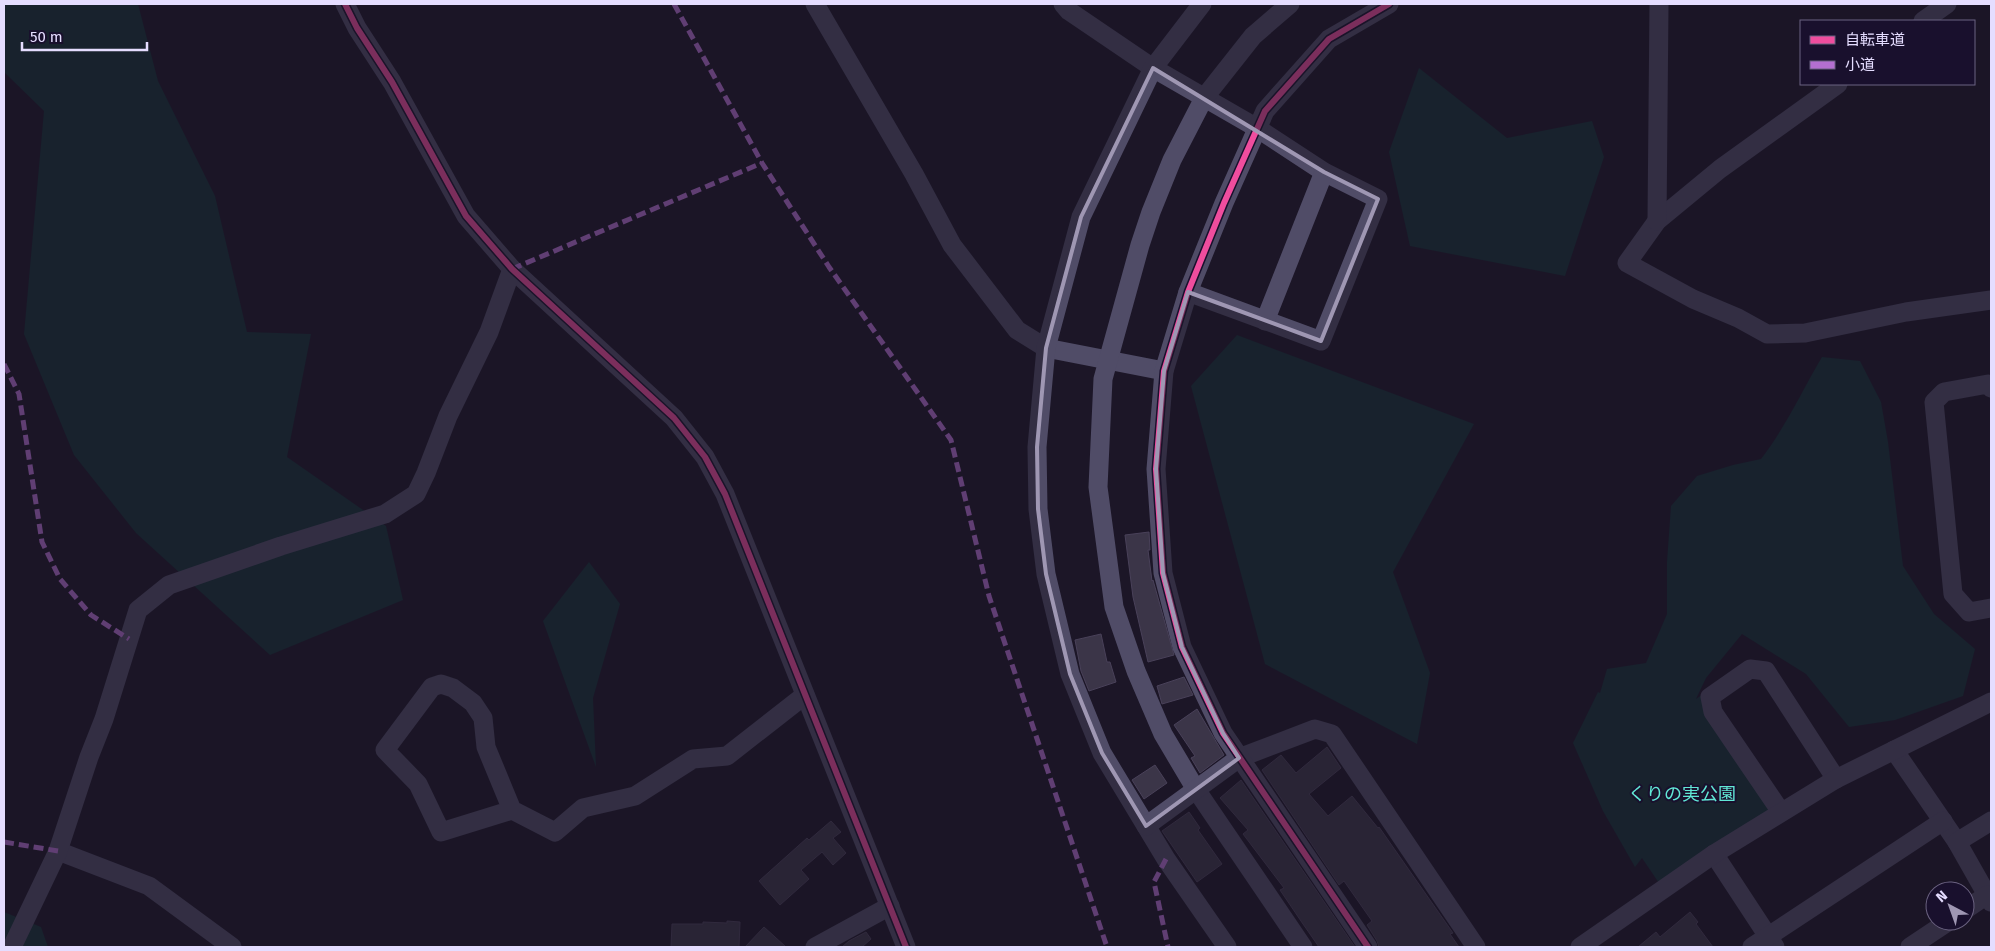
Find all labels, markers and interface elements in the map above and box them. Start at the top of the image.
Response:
scale bar [22,20,148,52]
legend [1800,20,1975,85]
text: 50 m [30,28,63,46]
text: 自転車道 [1845,31,1905,49]
text: 小道 [1845,56,1875,74]
park label: くりの実公園 [1628,783,1736,805]
north arrow [1925,881,1975,931]
text: N [1933,887,1951,906]

